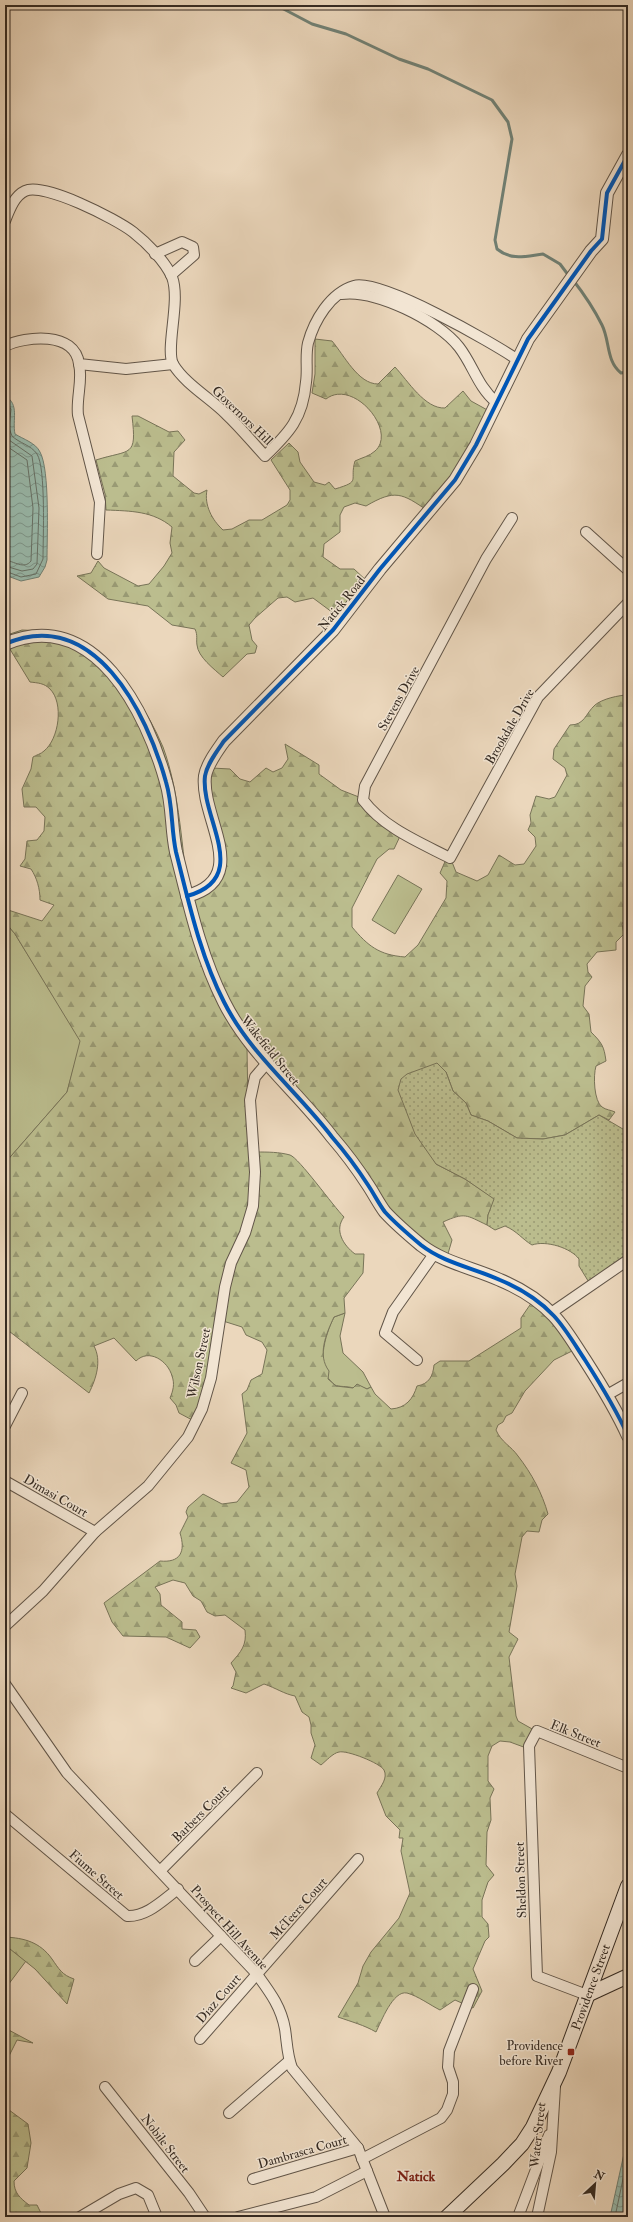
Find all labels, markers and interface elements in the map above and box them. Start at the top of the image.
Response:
street label: Governors Hill [208,383,277,449]
street label: Natick Road [315,573,369,634]
street label: Stevens Drive [375,663,423,734]
street label: Brookdale Drive [482,685,538,767]
street label: Wakefield Street [237,1012,303,1089]
street label: Wilson Street [184,1327,214,1401]
street label: Dimasi Court [20,1471,91,1521]
street label: Elk Street [548,1717,603,1751]
street label: Barbers Court [169,1782,233,1846]
street label: Sheldon Street [512,1842,530,1918]
street label: Fiume Street [66,1846,127,1903]
street label: McTeers Court [267,1874,331,1943]
street label: Prospect Hill Avenue [186,1882,272,1974]
street label: Providence Street [568,1942,614,2033]
street label: Diaz Court [193,1971,244,2027]
place label: Providence before River [499,2038,564,2069]
marker: Providence before River [566,2047,576,2057]
street label: Water Street [526,2101,549,2170]
street label: Nobile Street [137,2111,193,2176]
street label: Dambrasca Court [256,2132,349,2172]
north arrow [575,2164,615,2204]
text: N [591,2167,607,2184]
district label: Natick [396,2168,436,2185]

